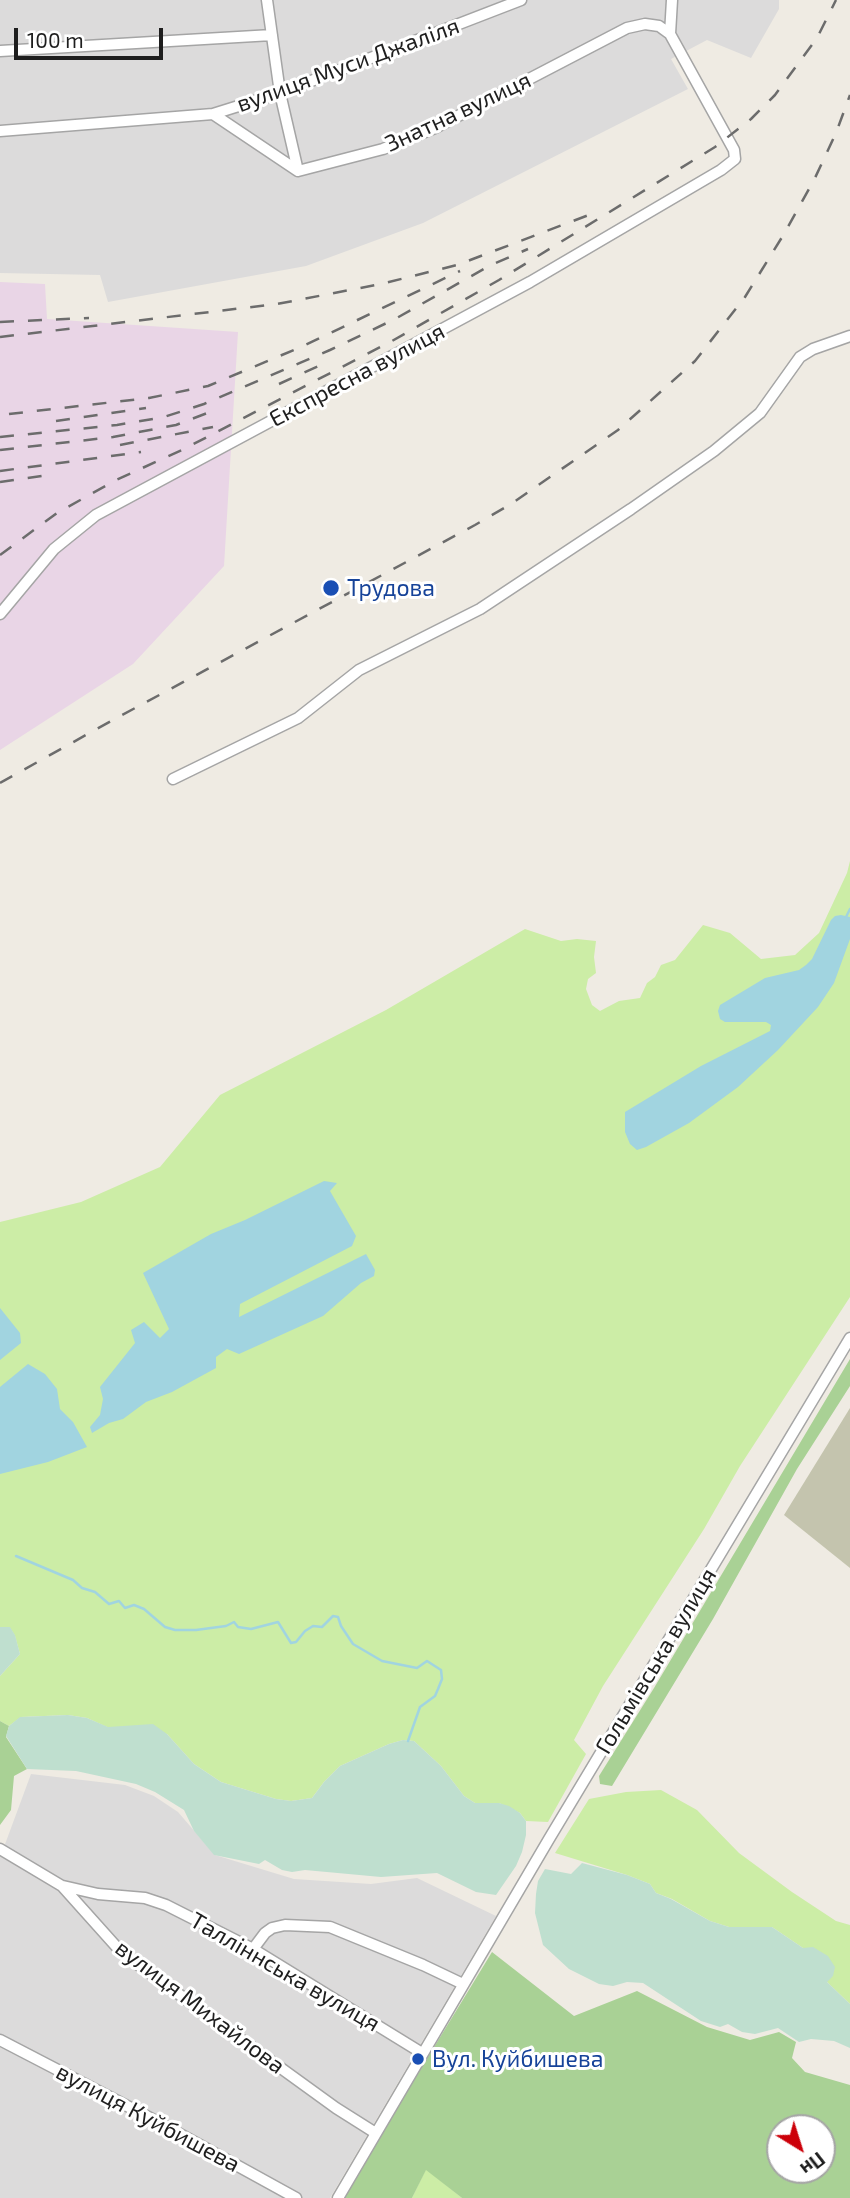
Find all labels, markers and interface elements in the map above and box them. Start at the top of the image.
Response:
street label: вулиця Муси Джаліля [233,12,463,118]
scale bar [18,14,166,58]
text: 100 m [27,27,84,52]
street label: Знатна вулиця [381,66,535,158]
street label: Експресна вулиця [265,317,449,433]
place label: Трудова [347,574,435,602]
marker: Трудова [321,578,341,598]
street label: Гольмівська вулиця [590,1563,722,1759]
street label: Талліннська вулиця [185,1906,385,2038]
street label: вулиця Михайлова [110,1934,290,2080]
place label: Вул. Куйбишева [432,2045,603,2073]
marker: Вул. Куйбишева [410,2051,426,2067]
street label: вулиця Куйбишева [51,2058,245,2178]
north arrow [766,2114,836,2184]
text: Пн [796,2148,830,2181]

